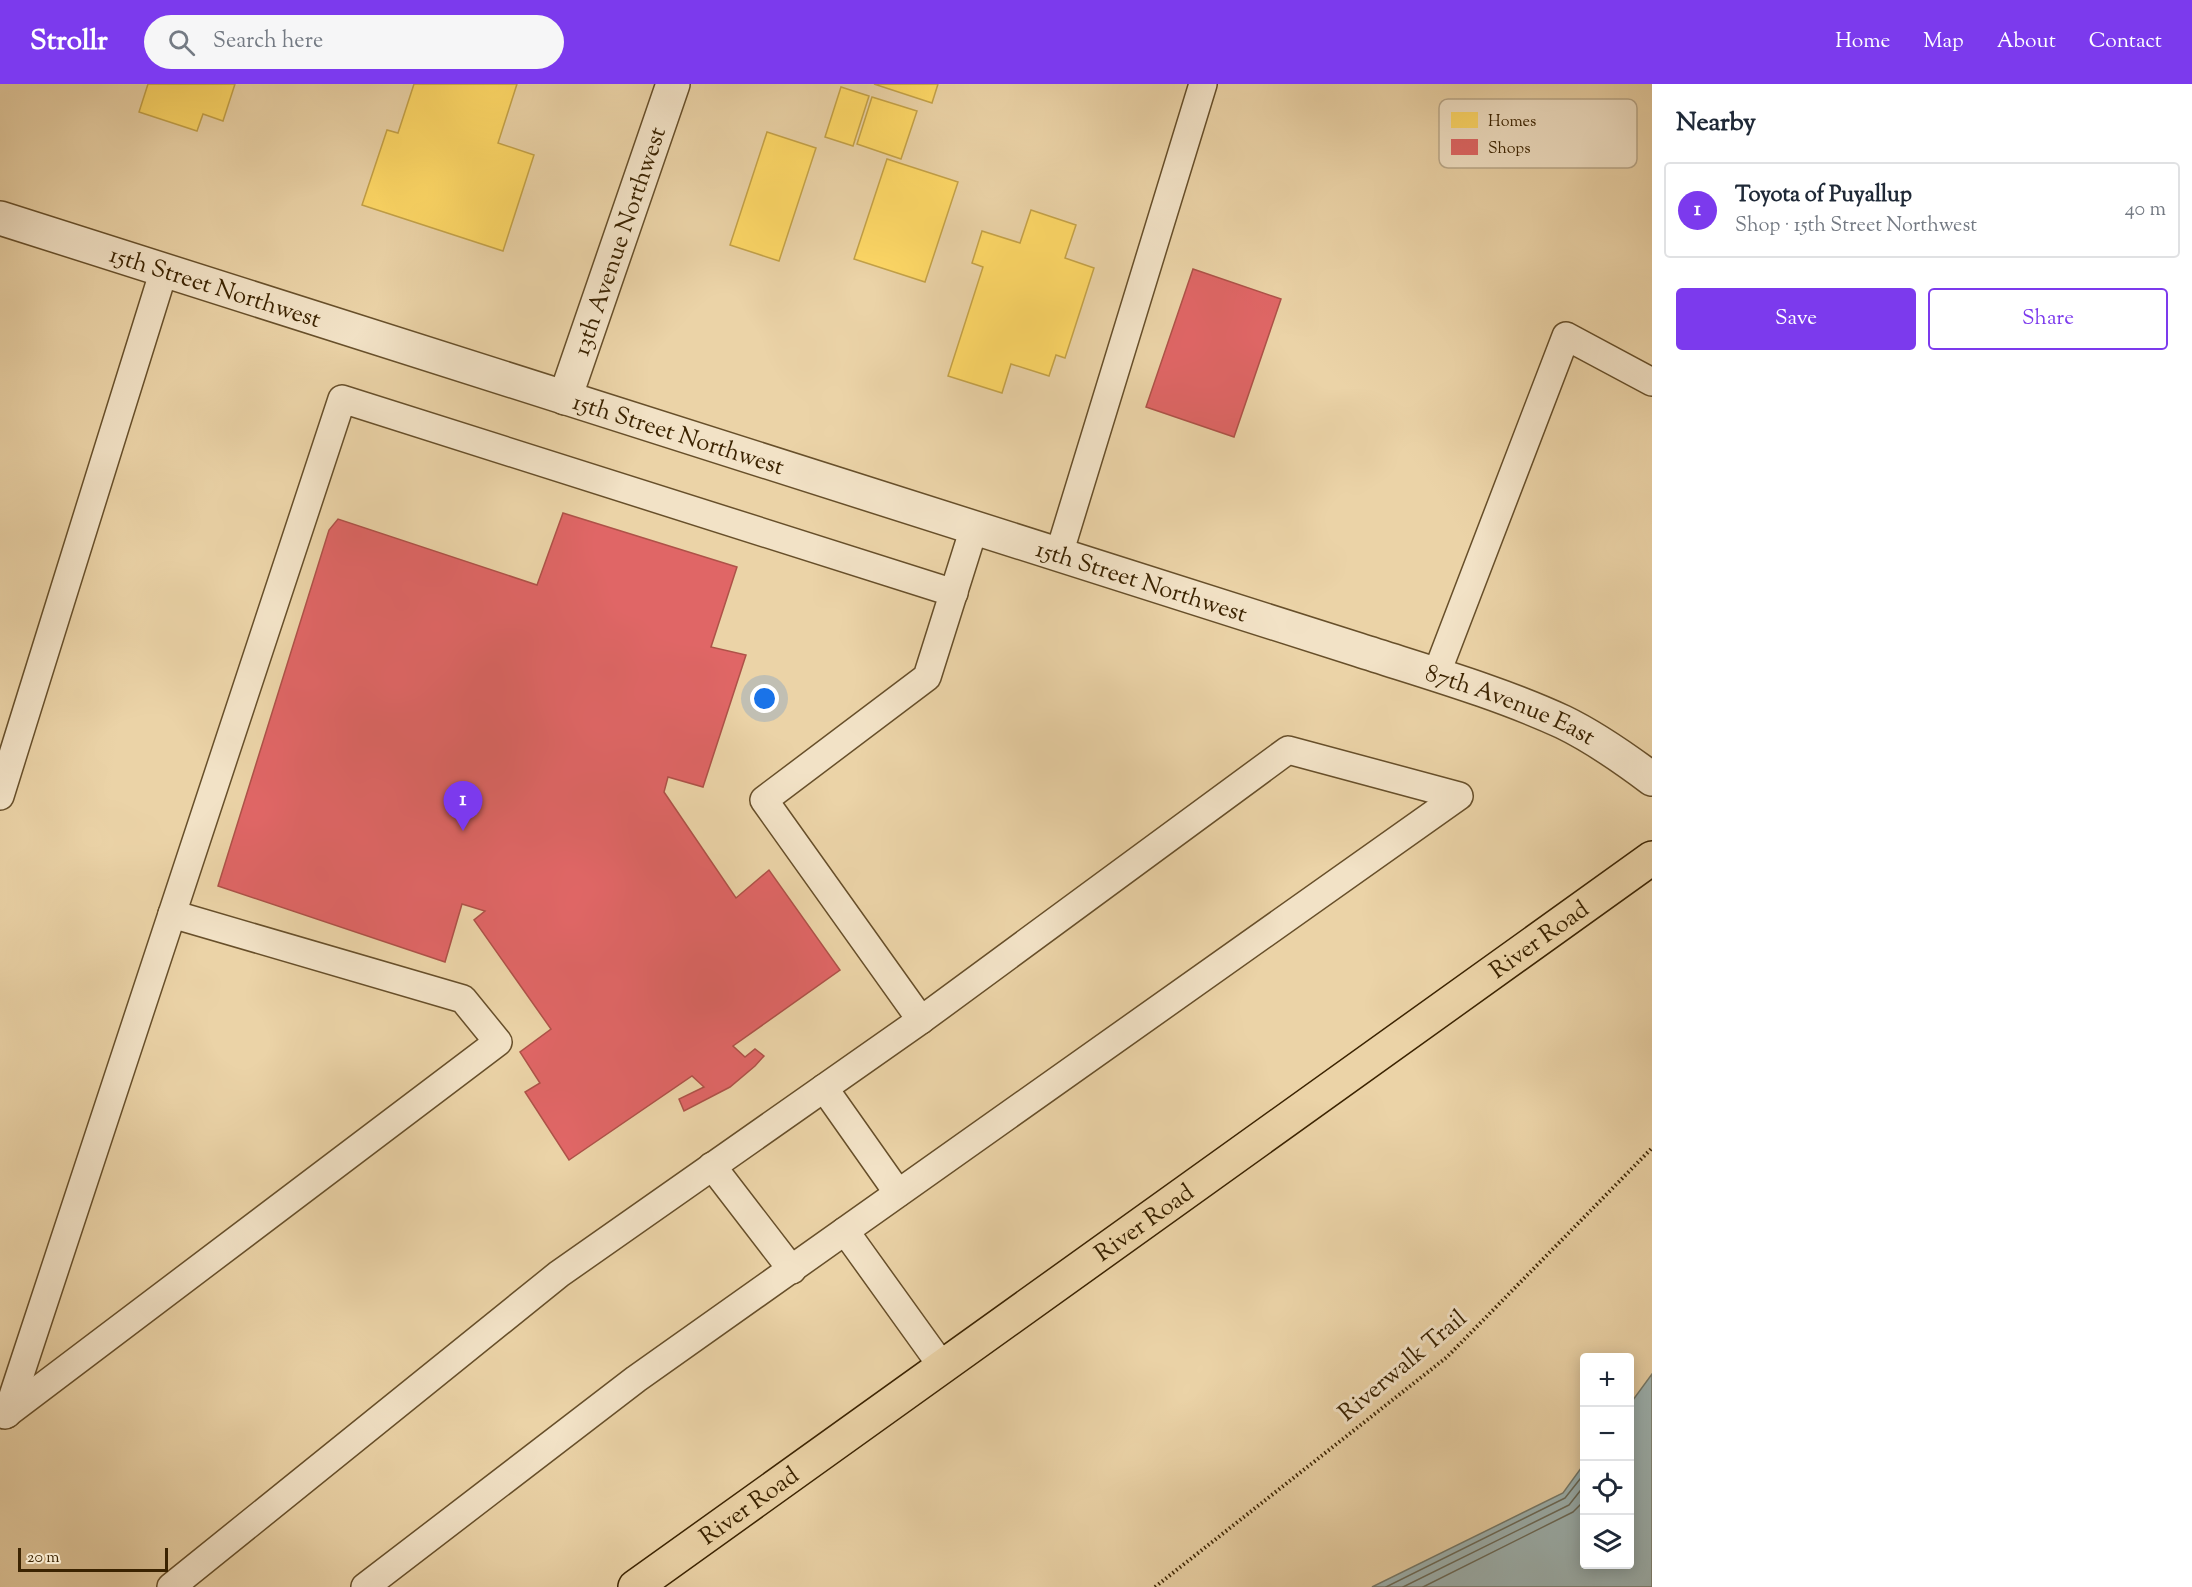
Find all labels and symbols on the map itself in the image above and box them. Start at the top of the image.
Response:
legend [1439,99,1637,168]
text: Homes [1488,111,1536,134]
street label: 13th Avenue Northwest [566,123,676,360]
text: Shops [1488,138,1531,161]
street label: 15th Street Northwest [105,239,325,338]
street label: 15th Street Northwest [568,386,788,485]
street label: 15th Street Northwest [1031,533,1251,632]
street label: 87th Avenue East [1421,657,1601,755]
your location [750,684,779,713]
pin: 1 [444,782,482,831]
street label: River Road [1483,893,1597,988]
street label: River Road [1088,1176,1202,1271]
street label: Riverwalk Trail [1332,1302,1475,1430]
street label: River Road [693,1459,807,1554]
scale bar [18,1545,168,1572]

